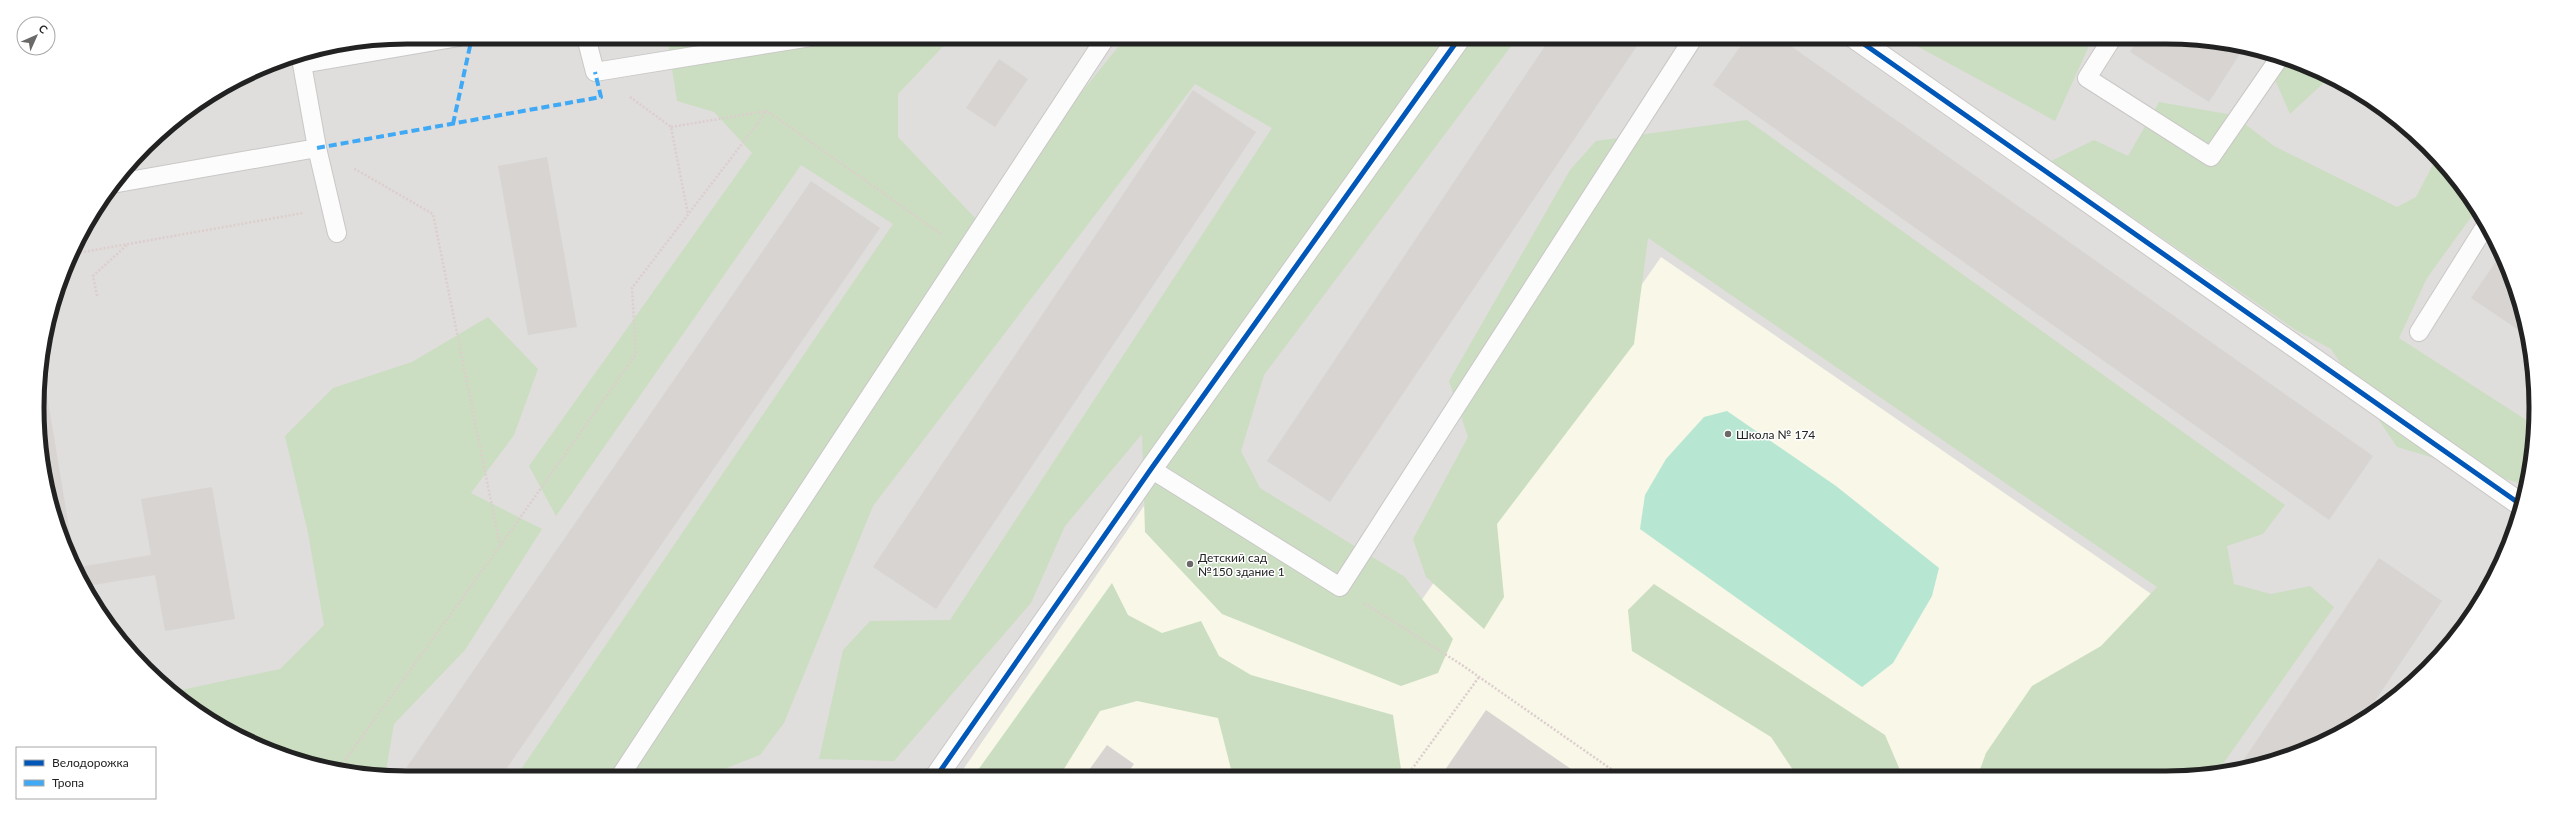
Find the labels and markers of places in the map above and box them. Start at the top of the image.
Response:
place label: Школа № 174 [1736,427,1815,442]
marker: Школа № 174 [1723,429,1733,439]
place label: Детский сад №150 здание 1 [1198,550,1285,579]
marker: Детский сад №150 здание 1 [1185,559,1195,569]

